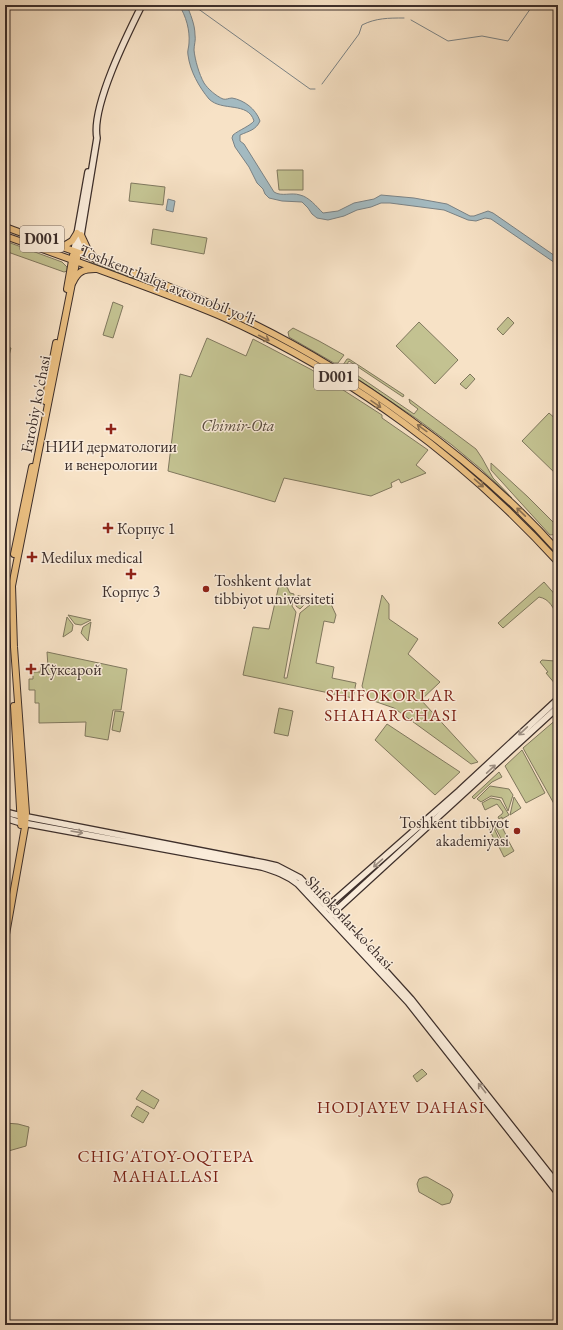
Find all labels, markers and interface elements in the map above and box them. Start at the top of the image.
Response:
road number: D001 [20,226,64,252]
street label: Toshkent halqa avtomobil yo'li [77,240,259,329]
one-way arrow [258,334,270,342]
street label: Farobiy ko'chasi [16,354,55,454]
road number: D001 [314,364,358,390]
one-way arrow [370,400,381,408]
park label: Chimir-Ota [201,415,275,436]
marker: НИИ дерматологии и венерологии [105,423,117,435]
one-way arrow [417,424,428,433]
place label: НИИ дерматологии и венерологии [45,436,178,475]
one-way arrow [473,478,483,487]
one-way arrow [516,507,526,517]
place label: Корпус 1 [117,518,176,539]
marker: Корпус 1 [102,522,114,534]
place label: Medilux medical [41,547,143,568]
marker: Medilux medical [26,551,38,563]
marker: Корпус 3 [125,568,137,580]
place label: Toshkent davlat tibbiyot universiteti [214,570,334,609]
place label: Корпус 3 [102,581,161,602]
marker: Toshkent davlat tibbiyot universiteti [201,584,211,594]
place label: Кўксарой [40,659,102,680]
marker: Кўксарой [25,663,37,675]
district label: SHIFOKORLAR SHAHARCHASI [324,684,458,726]
one-way arrow [518,726,528,736]
one-way arrow [486,764,496,774]
place label: Toshkent tibbiyot akademiyasi [399,812,509,851]
marker: Toshkent tibbiyot akademiyasi [512,826,522,836]
one-way arrow [71,829,84,837]
one-way arrow [372,859,383,868]
street label: Shifokorlar ko'chasi [301,871,398,974]
one-way arrow [478,1083,487,1094]
district label: HODJAYEV DAHASI [317,1096,485,1118]
district label: CHIG'ATOY-OQTEPA MAHALLASI [78,1145,254,1187]

